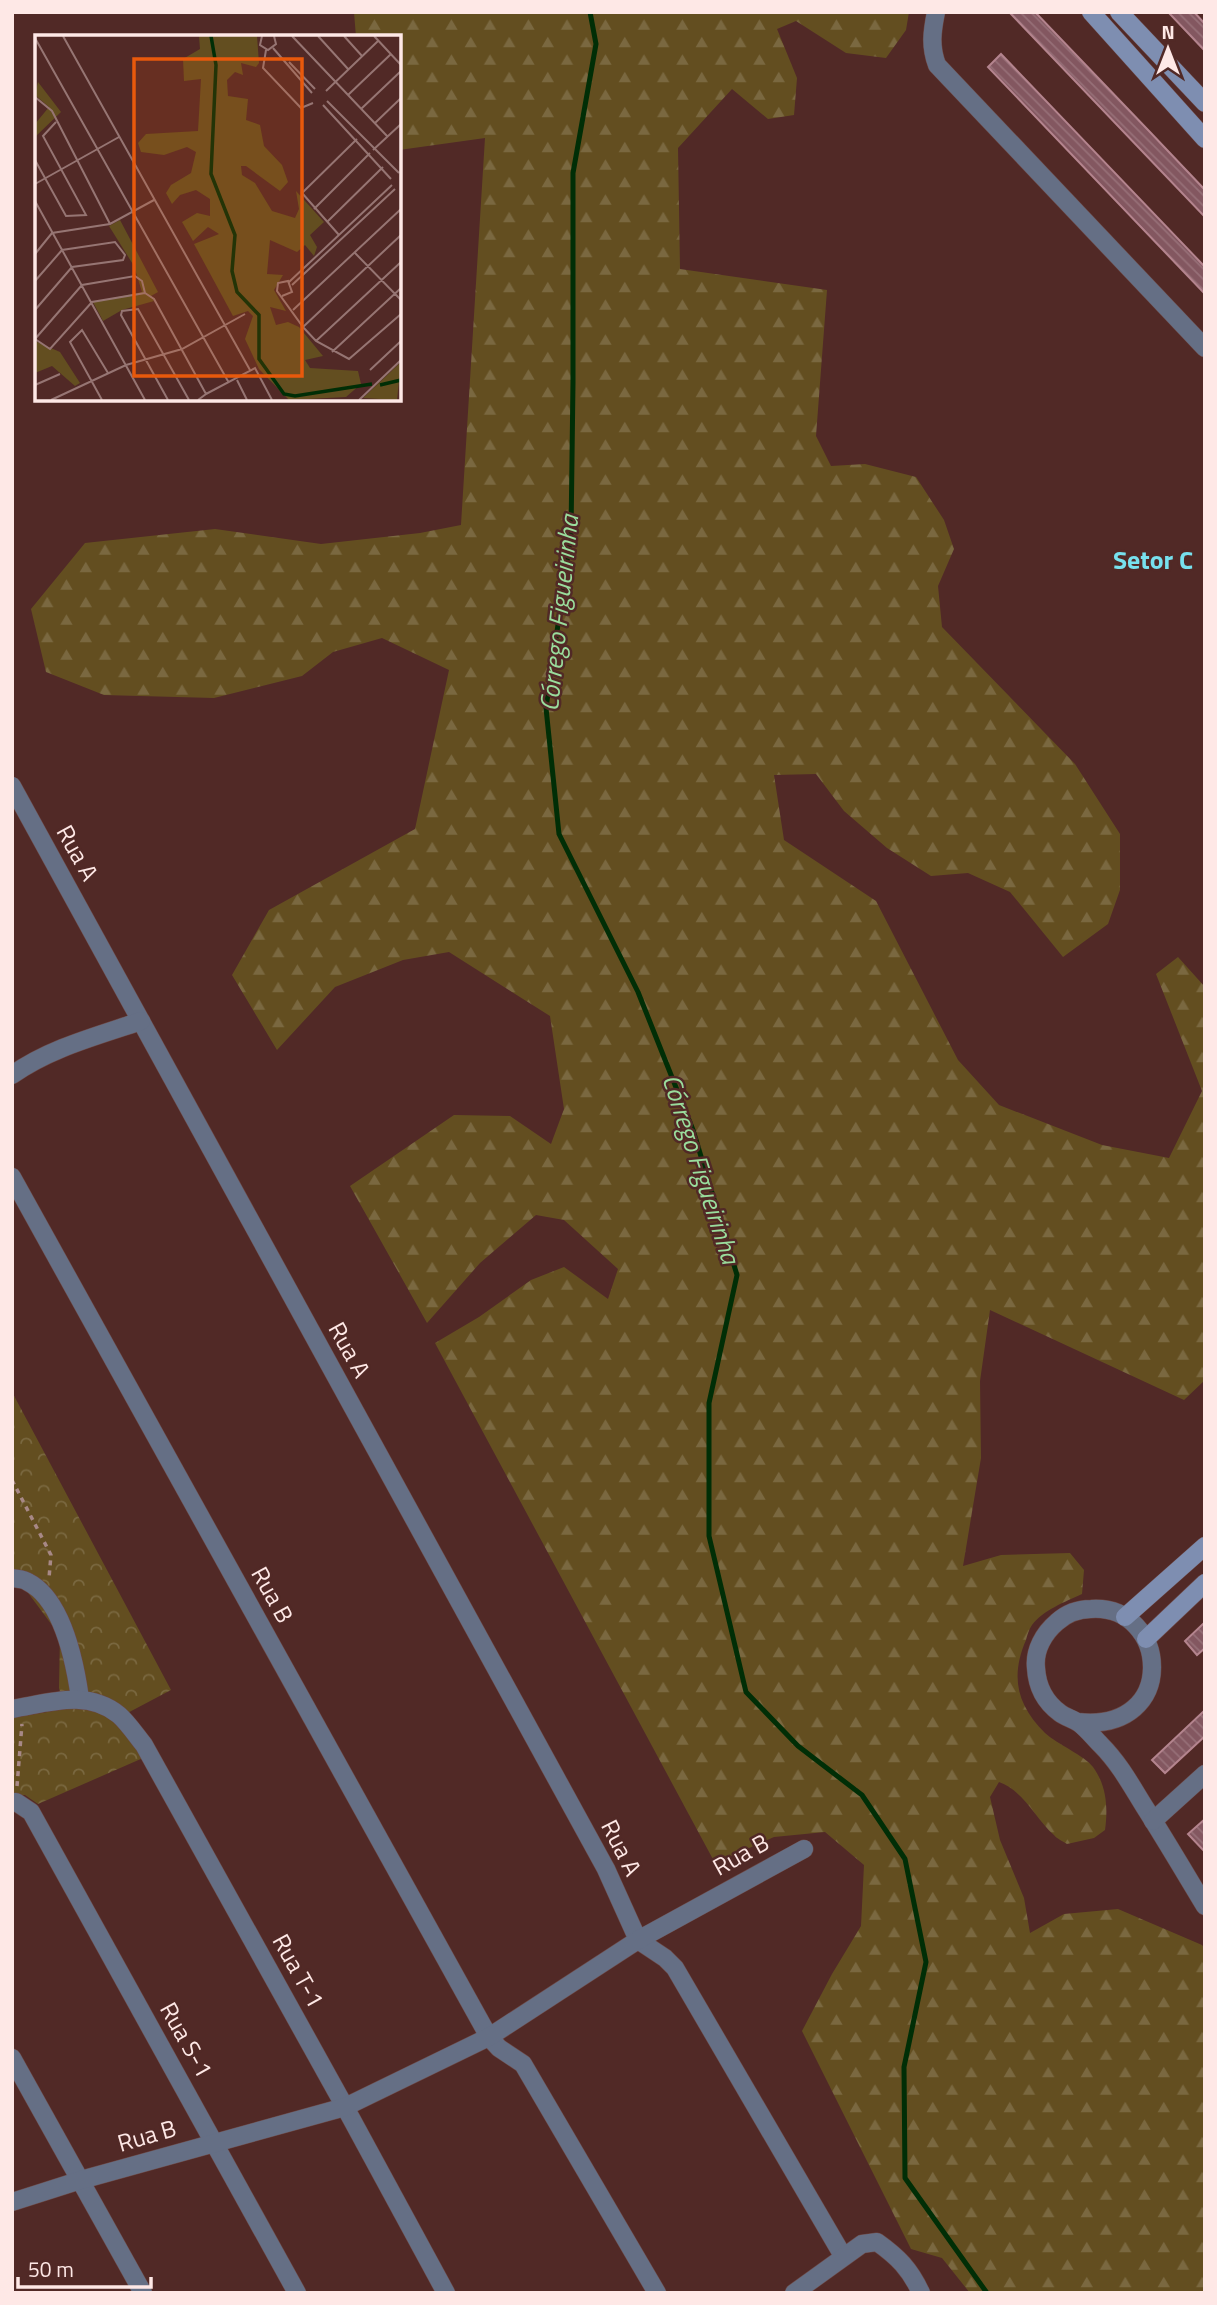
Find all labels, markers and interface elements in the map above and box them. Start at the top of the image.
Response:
north arrow [1133,14,1203,84]
text: N [1161,17,1175,46]
inset map [35,35,401,401]
water label: Córrego Figueirinha [529,511,588,713]
district label: Setor C [1113,540,1193,579]
street label: Rua A [48,818,108,887]
water label: Córrego Figueirinha [652,1069,751,1271]
street label: Rua A [320,1315,380,1384]
street label: Rua B [243,1560,303,1629]
street label: Rua A [592,1813,651,1882]
street label: Rua B [706,1824,775,1884]
street label: Rua T-1 [264,1927,334,2014]
street label: Rua S-1 [151,1995,222,2084]
street label: Rua B [113,2110,180,2161]
scale bar [18,2246,150,2290]
text: 50 m [28,2253,74,2285]

